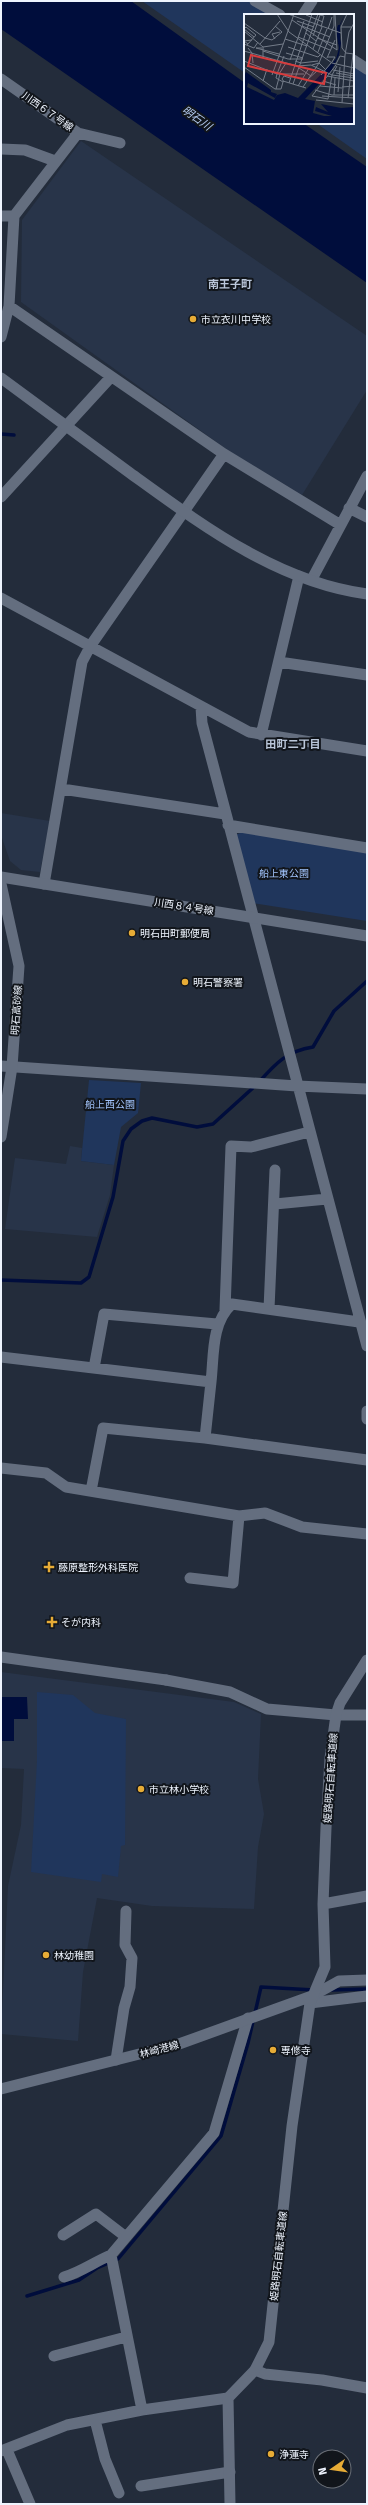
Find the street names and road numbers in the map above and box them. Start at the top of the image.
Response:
street label: 川西６７号線 [19,90,75,134]
street label: 川西８４号線 [153,896,214,918]
street label: 明石高砂線 [9,985,25,1035]
street label: 姫路明石自転車道線 [322,1733,340,1823]
street label: 林崎港線 [138,2039,180,2061]
street label: 姫路明石自転車道線 [268,2211,290,2301]

